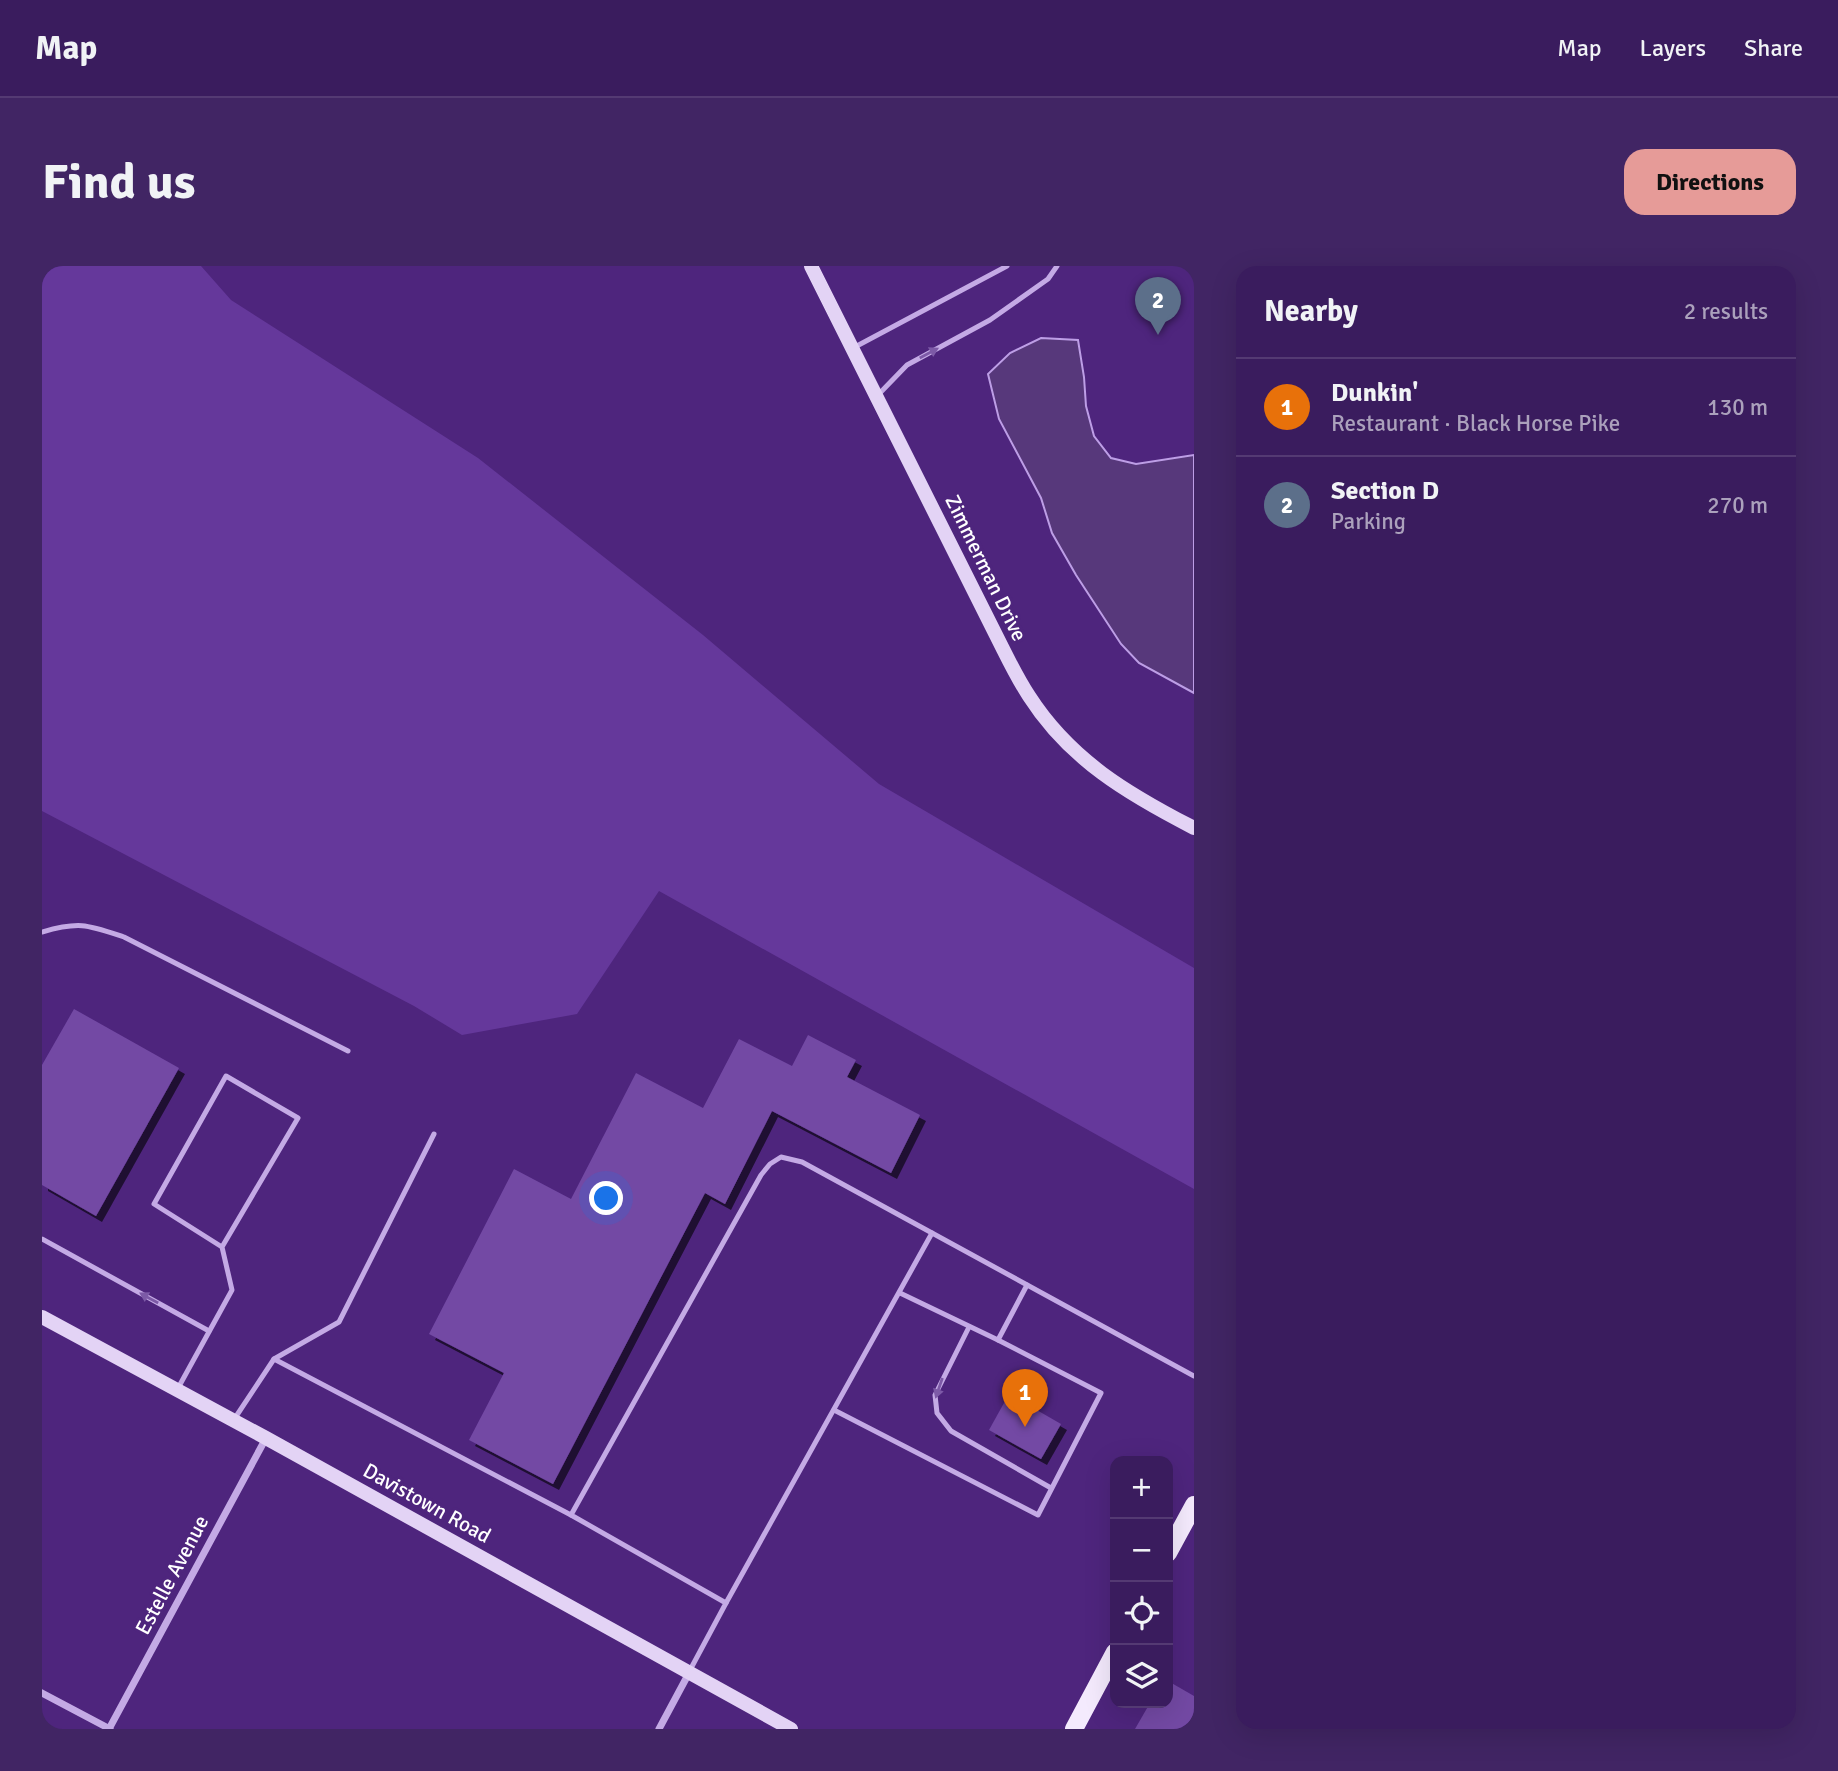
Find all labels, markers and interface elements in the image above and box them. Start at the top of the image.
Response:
text: Map [35,28,97,69]
text: Map [1557,33,1602,63]
text: Layers [1640,33,1706,63]
text: Share [1744,33,1803,63]
button: Directions [1624,149,1796,215]
text: Find us [42,152,195,212]
pin: 2 [1135,277,1181,335]
text: Nearby [1264,293,1358,330]
text: 2 results [1684,297,1768,326]
one-way arrow [920,347,939,359]
text: Dunkin' [1331,377,1418,409]
text: 1 [1281,393,1293,422]
text: 130 m [1707,393,1768,422]
text: Restaurant · Black Horse Pike [1331,409,1620,438]
text: Section D [1331,475,1439,507]
street label: Zimmerman Drive [939,491,1033,645]
text: 2 [1281,491,1293,520]
text: 270 m [1707,491,1768,520]
text: Parking [1331,507,1406,536]
your location [589,1181,623,1215]
one-way arrow [139,1292,159,1304]
pin: 1 [1002,1369,1048,1427]
one-way arrow [934,1377,944,1398]
map controls [1110,1456,1173,1708]
button: + [1110,1456,1173,1519]
street label: Davistown Road [359,1457,495,1549]
street label: Estelle Avenue [130,1511,214,1639]
button: − [1110,1519,1173,1582]
button: locate [1110,1582,1173,1645]
button: layers [1110,1645,1173,1708]

